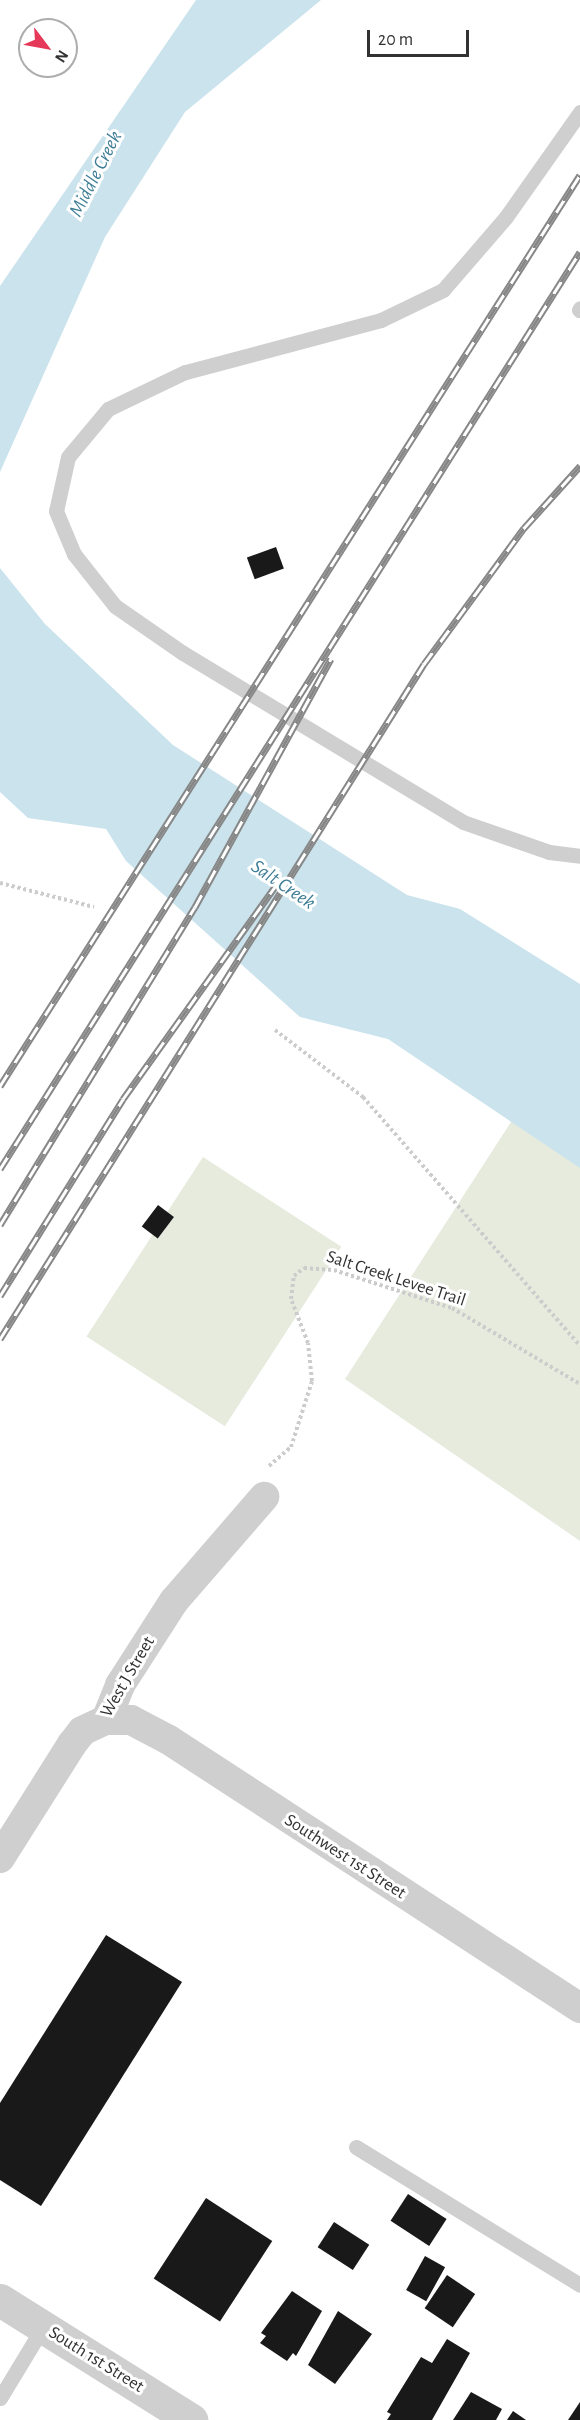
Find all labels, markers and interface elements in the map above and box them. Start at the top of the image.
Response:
north arrow [18,18,78,78]
scale bar [370,18,472,56]
text: 20 m [378,31,413,49]
text: N [52,48,71,65]
water label: Middle Creek [64,127,128,221]
water label: Salt Creek [246,855,320,915]
street label: Salt Creek Levee Trail [324,1246,468,1312]
street label: West J Street [96,1633,160,1721]
street label: Southwest 1st Street [280,1810,410,1904]
street label: South 1st Street [44,2322,148,2398]

